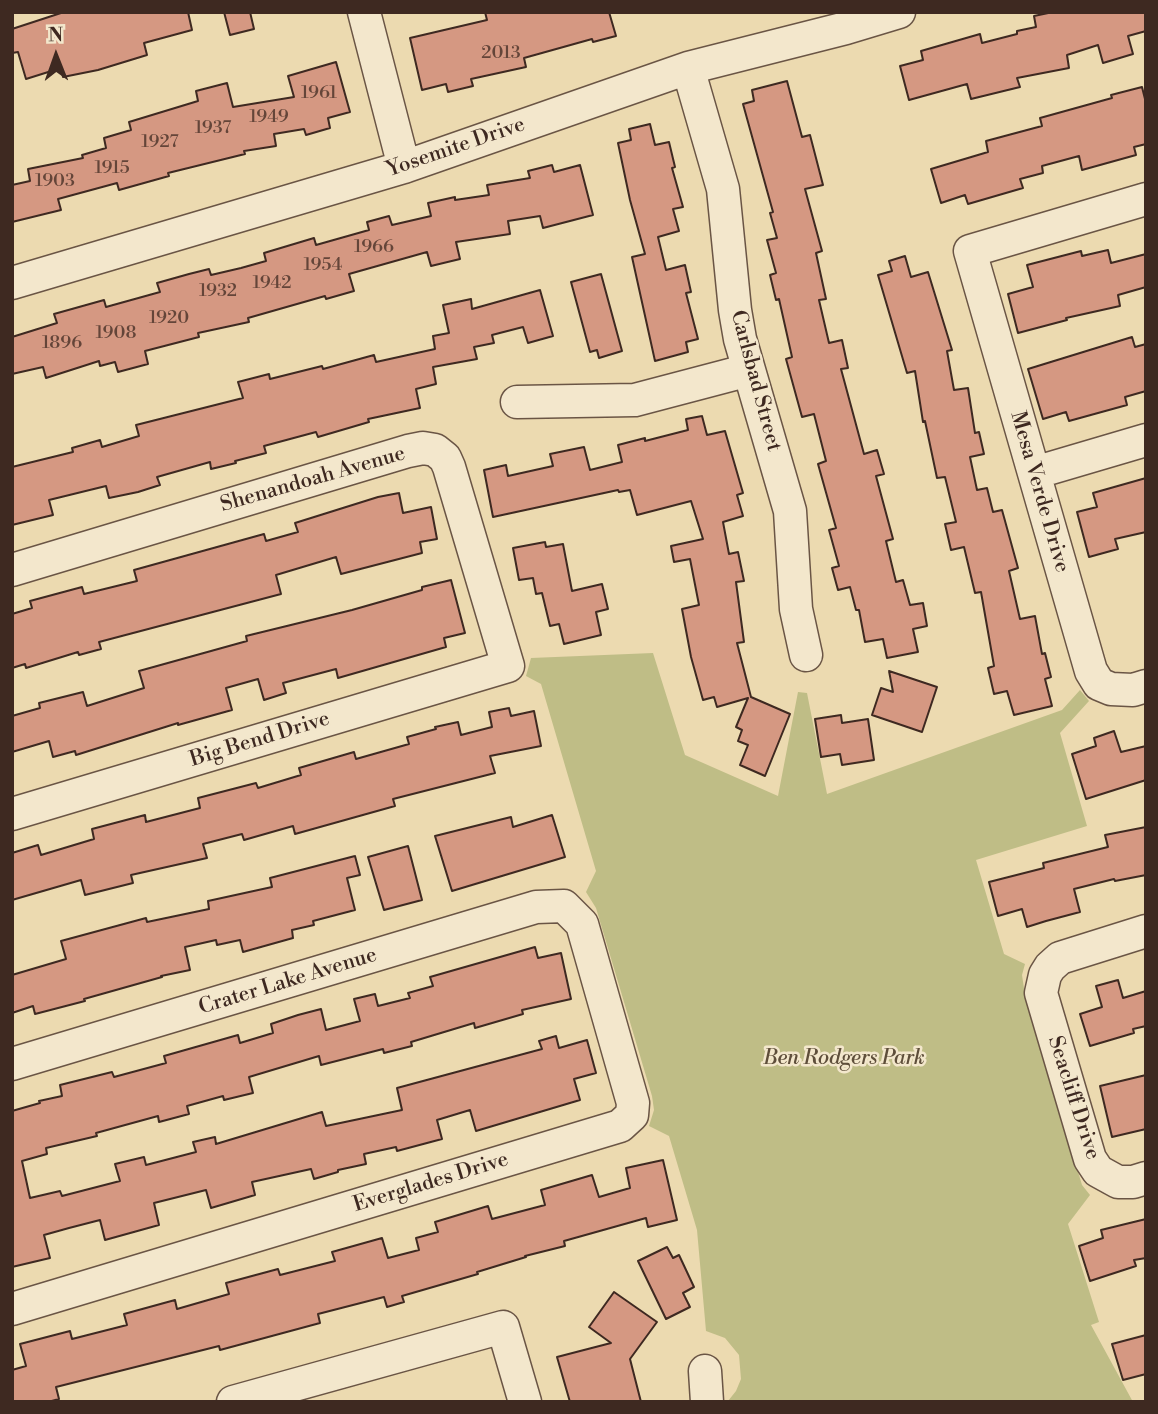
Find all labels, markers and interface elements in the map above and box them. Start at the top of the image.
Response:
north arrow [21,21,91,91]
text: N [48,23,63,47]
house number: 2013 [481,43,521,65]
house number: 1961 [301,83,337,105]
house number: 1949 [249,107,289,129]
street label: Yosemite Drive [384,113,528,183]
house number: 1937 [195,118,231,140]
house number: 1927 [141,132,179,154]
house number: 1915 [94,158,130,180]
house number: 1903 [35,171,75,193]
house number: 1966 [354,237,394,259]
house number: 1954 [303,255,343,277]
house number: 1942 [253,273,291,295]
house number: 1932 [199,281,237,303]
house number: 1920 [149,308,189,330]
street label: Carlsbad Street [724,308,786,454]
house number: 1908 [96,323,136,345]
house number: 1896 [42,333,82,355]
street label: Mesa Verde Drive [1004,409,1074,575]
street label: Shenandoah Avenue [218,442,408,518]
street label: Big Bend Drive [187,707,333,773]
street label: Crater Lake Avenue [196,943,380,1021]
street label: Seacliff Drive [1041,1033,1105,1163]
park label: Ben Rodgers Park [763,1046,925,1072]
street label: Everglades Drive [350,1147,512,1219]

